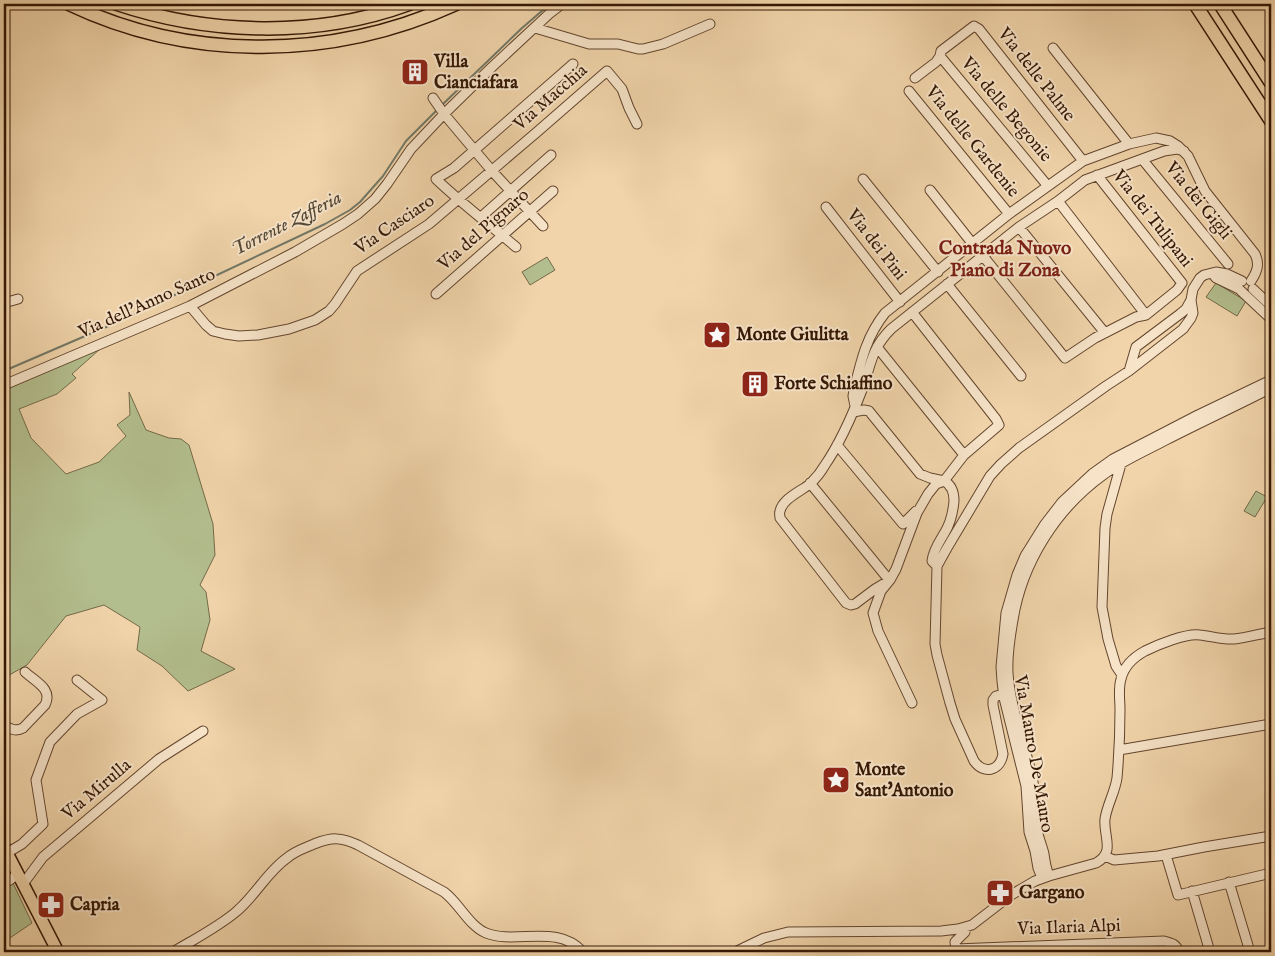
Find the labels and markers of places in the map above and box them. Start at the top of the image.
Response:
place label: Villa Cianciafara [433,51,519,95]
building icon: Villa Cianciafara [400,57,430,87]
place icon: Monte Giulitta [702,320,732,350]
place label: Monte Giulitta [736,324,850,347]
building icon: Forte Schiaffino [740,369,770,399]
place label: Forte Schiaffino [774,373,893,396]
place label: Monte Sant'Antonio [855,759,954,803]
place icon: Monte Sant'Antonio [821,765,851,795]
pharmacy icon: Gargano [985,878,1015,908]
place label: Gargano [1019,882,1085,905]
pharmacy icon: Capria [36,890,66,920]
place label: Capria [70,894,121,917]

